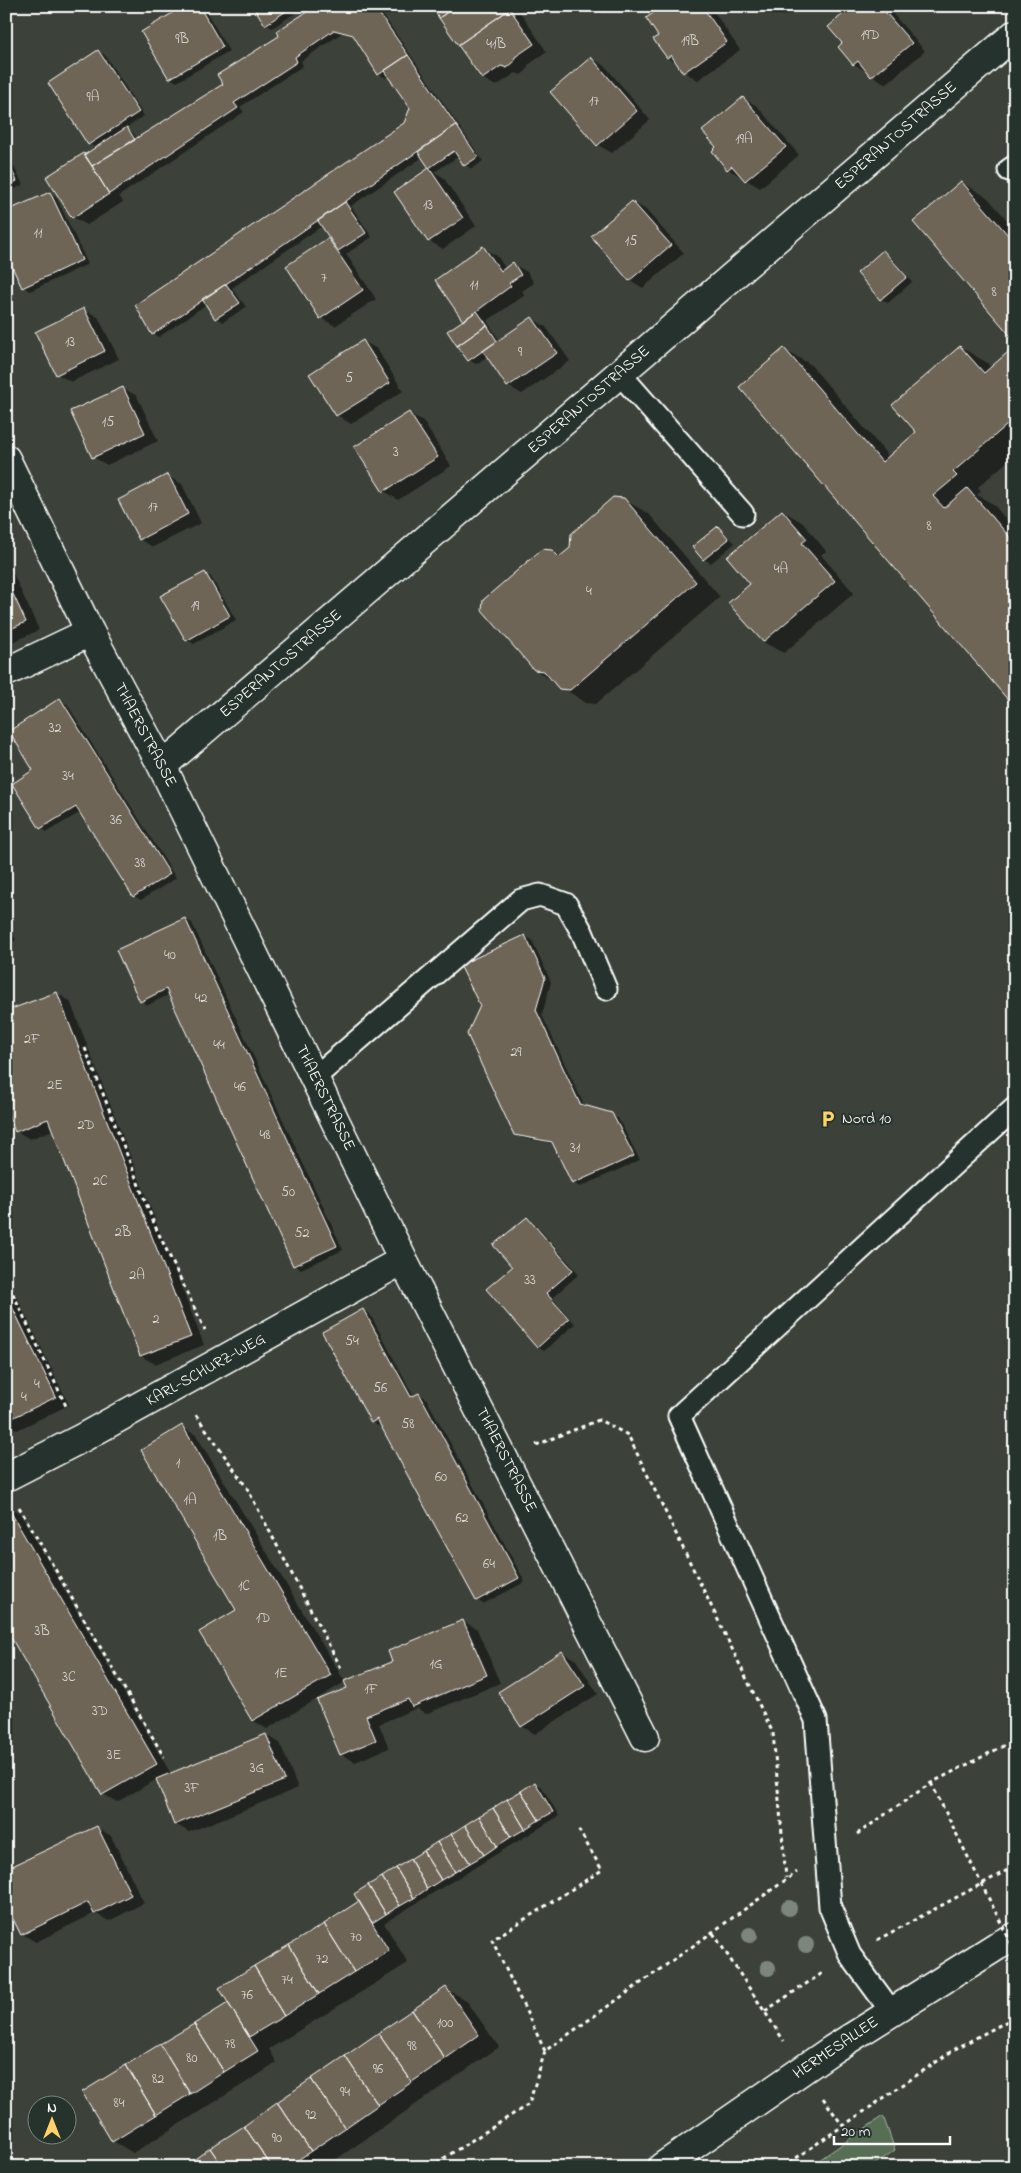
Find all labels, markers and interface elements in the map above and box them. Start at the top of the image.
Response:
house number: 19D [861,25,879,46]
house number: 9B [175,29,189,50]
house number: 19B [681,31,699,52]
house number: 41B [486,34,506,55]
street label: ESPERANTOSTRASSE [829,76,963,196]
house number: 9A [87,87,99,108]
house number: 17 [589,91,599,112]
house number: 19A [735,129,753,150]
house number: 13 [423,195,433,216]
house number: 11 [34,223,43,244]
house number: 15 [625,231,637,252]
house number: 7 [321,268,327,289]
house number: 11 [470,275,479,296]
house number: 8 [991,282,997,303]
house number: 13 [65,332,75,353]
street label: ESPERANTOSTRASSE [522,340,656,460]
house number: 9 [518,342,523,363]
house number: 5 [345,368,353,389]
house number: 15 [102,412,114,433]
house number: 3 [393,442,399,463]
house number: 17 [148,497,158,518]
house number: 8 [926,516,932,537]
house number: 4A [774,559,788,580]
house number: 4 [586,581,592,602]
house number: 19 [191,596,200,617]
street label: ESPERANTOSTRASSE [214,604,348,724]
street label: THAERSTRASSE [107,678,183,792]
house number: 32 [49,718,61,739]
house number: 34 [62,766,74,787]
house number: 36 [110,810,122,831]
house number: 38 [134,853,146,874]
house number: 40 [164,945,176,966]
house number: 42 [195,988,207,1009]
house number: 2F [24,1029,40,1050]
house number: 44 [213,1035,225,1056]
street label: THAERSTRASSE [289,1041,361,1155]
house number: 29 [510,1042,522,1063]
house number: 2E [47,1075,63,1096]
house number: 46 [234,1077,246,1098]
place label: Nord 10 [842,1107,891,1131]
parking icon: Nord 10 [818,1109,838,1129]
house number: 2D [77,1115,95,1136]
house number: 48 [259,1125,271,1146]
house number: 31 [570,1138,581,1159]
house number: 2C [93,1171,108,1192]
house number: 50 [281,1182,295,1203]
house number: 2B [115,1222,131,1243]
house number: 52 [295,1223,310,1244]
house number: 2A [129,1265,145,1286]
house number: 33 [524,1270,536,1291]
house number: 2 [153,1309,160,1330]
street label: KARL-SCHURZ-WEG [142,1327,270,1413]
house number: 54 [345,1331,359,1352]
house number: 4 [34,1374,40,1395]
house number: 56 [373,1378,387,1399]
house number: 4 [21,1387,27,1408]
street label: THAERSTRASSE [469,1403,543,1517]
house number: 58 [401,1414,415,1435]
house number: 1 [176,1453,181,1474]
house number: 60 [435,1467,447,1488]
house number: 1A [183,1490,197,1511]
house number: 62 [455,1508,469,1529]
house number: 1B [213,1526,227,1547]
house number: 64 [483,1554,495,1575]
house number: 1C [238,1576,250,1597]
house number: 1D [256,1608,270,1629]
house number: 3B [34,1621,50,1642]
house number: 1G [429,1654,443,1675]
house number: 1E [275,1663,287,1684]
house number: 3C [62,1667,76,1688]
house number: 1F [364,1679,378,1700]
house number: 3D [92,1701,108,1722]
house number: 3E [107,1745,121,1766]
house number: 3G [250,1758,265,1779]
house number: 3F [185,1778,199,1799]
house number: 70 [350,1927,362,1948]
house number: 72 [316,1949,328,1970]
house number: 74 [281,1970,293,1991]
house number: 76 [241,1985,253,2006]
street label: HERMESALLEE [788,2010,884,2086]
house number: 100 [437,2013,453,2034]
house number: 78 [224,2034,236,2055]
house number: 98 [407,2036,417,2057]
house number: 80 [186,2048,198,2069]
house number: 96 [373,2059,383,2080]
house number: 82 [152,2069,164,2090]
house number: 94 [340,2082,350,2103]
house number: 84 [113,2093,125,2114]
north arrow [28,2096,78,2146]
text: N [47,2098,57,2119]
house number: 92 [305,2105,317,2126]
scale bar [834,2113,950,2145]
text: 20 m [841,2121,871,2143]
house number: 90 [272,2128,282,2149]

